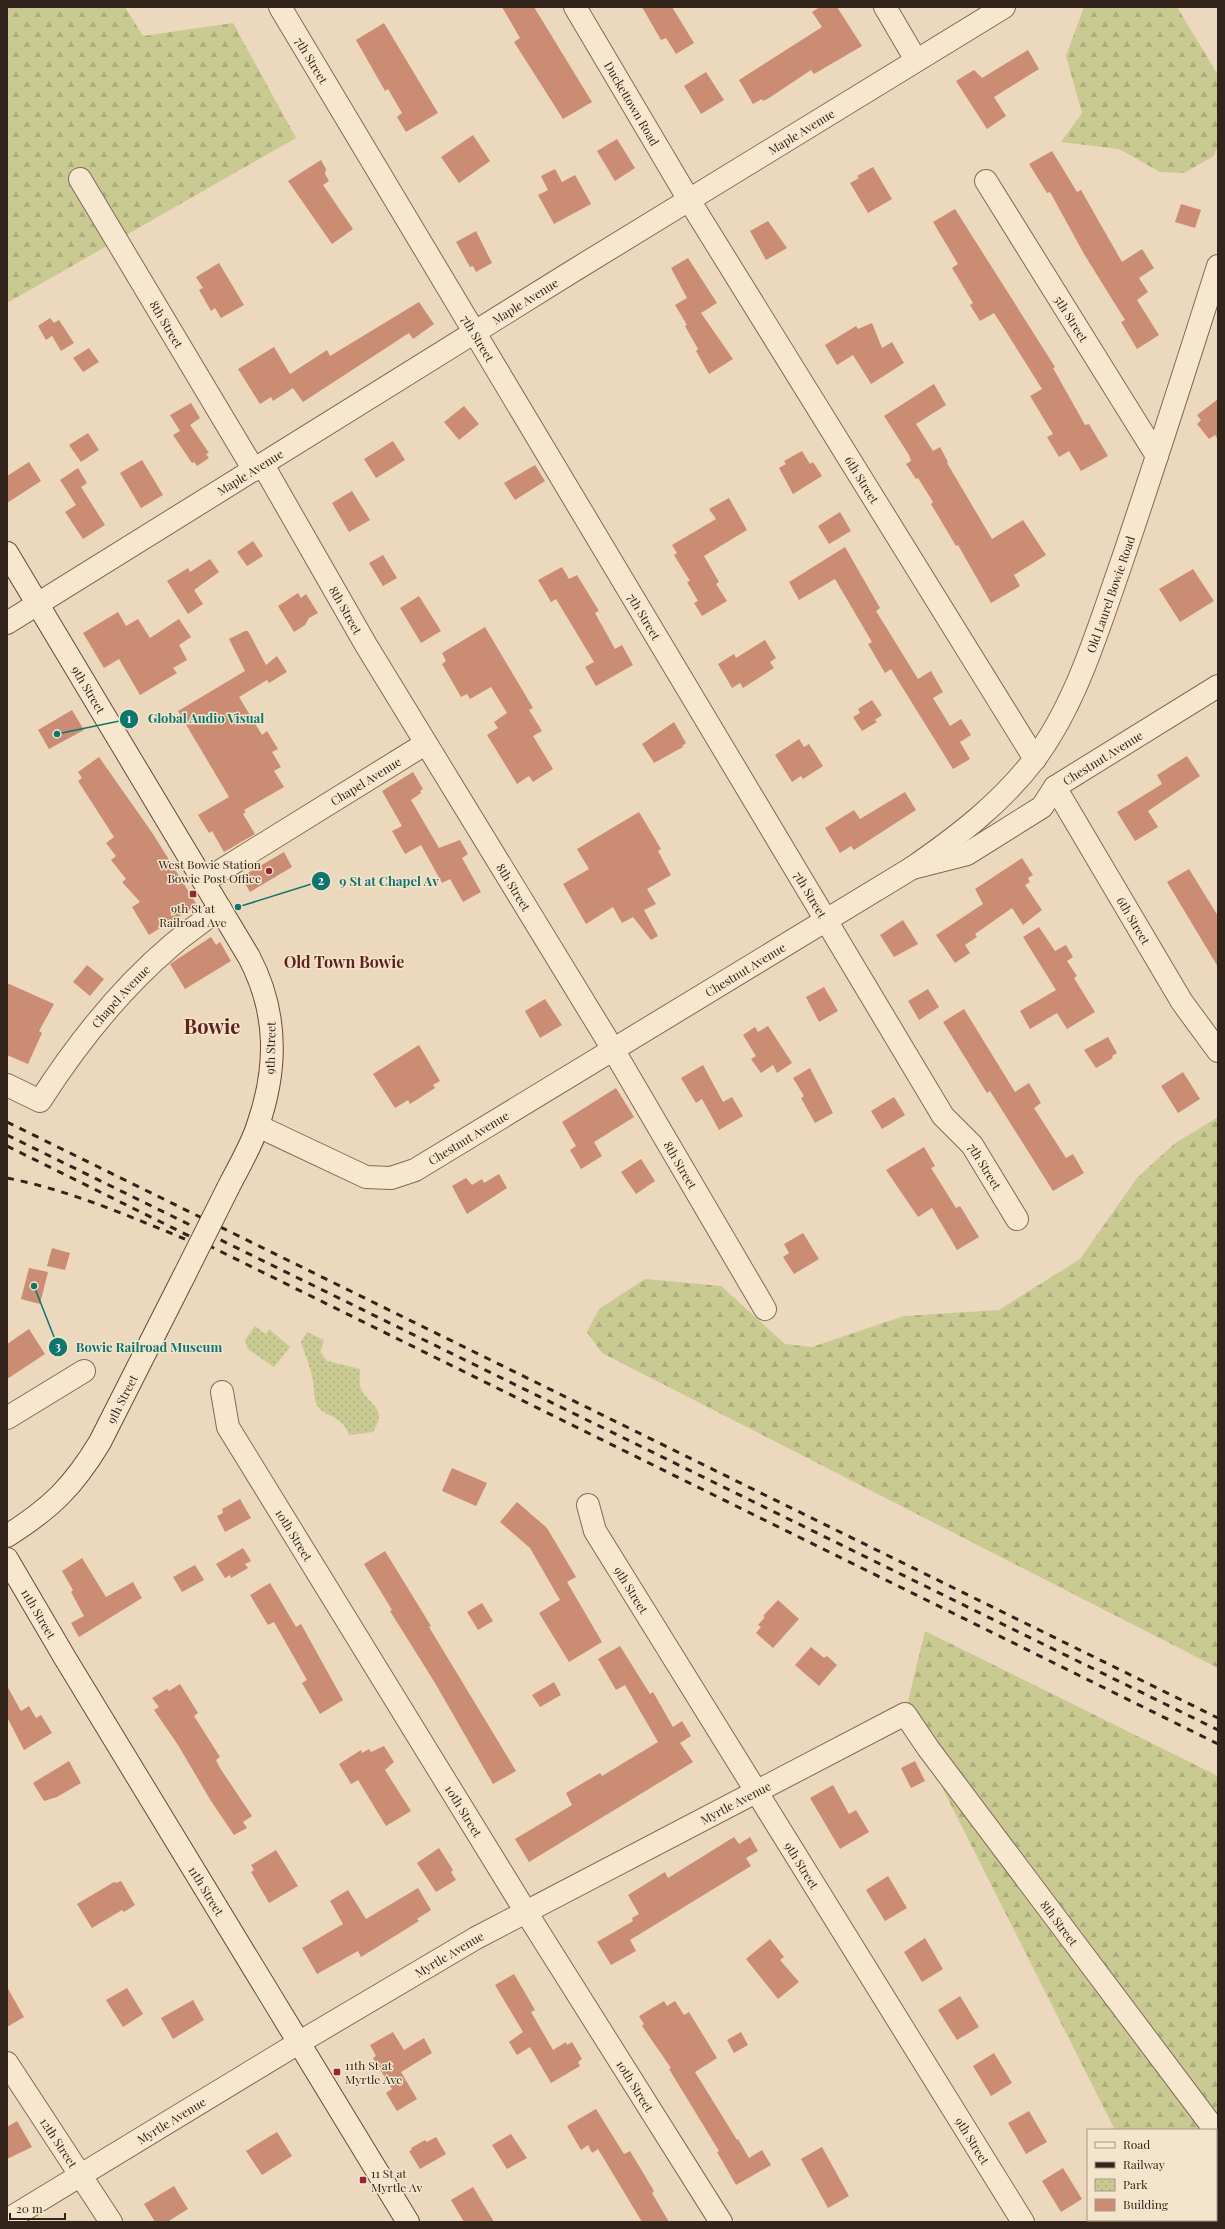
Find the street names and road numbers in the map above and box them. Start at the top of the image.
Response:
street label: 7th Street [292,34,332,87]
street label: Duckettown Road [601,58,663,148]
street label: Maple Avenue [765,105,837,158]
street label: Maple Avenue [489,274,561,327]
street label: 5th Street [1051,292,1092,345]
street label: 8th Street [146,297,188,351]
street label: 7th Street [458,312,499,365]
street label: Maple Avenue [214,445,286,499]
street label: 6th Street [841,453,883,507]
street label: Old Laurel Bowie Road [1082,534,1138,655]
street label: 8th Street [326,583,366,637]
street label: 7th Street [624,590,665,643]
street label: 9th Street [68,663,109,717]
street label: Chestnut Avenue [1059,727,1146,788]
street label: Chapel Avenue [327,753,404,809]
street label: 8th Street [493,860,535,914]
street label: 7th Street [791,868,831,921]
street label: 6th Street [1114,894,1155,948]
street label: Chestnut Avenue [702,939,788,1000]
street label: Chapel Avenue [88,961,153,1031]
street label: 9th Street [262,1021,278,1074]
street label: Chestnut Avenue [425,1107,511,1168]
street label: 8th Street [660,1138,701,1192]
street label: 7th Street [965,1140,1006,1193]
street label: 9th Street [103,1371,141,1426]
street label: 10th Street [272,1506,317,1564]
street label: 9th Street [611,1563,652,1617]
street label: 11th Street [18,1585,60,1642]
street label: Myrtle Avenue [697,1777,774,1828]
street label: 10th Street [442,1782,486,1840]
street label: 9th Street [781,1839,823,1892]
street label: 11th Street [185,1863,228,1919]
street label: 8th Street [1037,1897,1082,1949]
street label: Myrtle Avenue [412,1927,486,1981]
street label: 10th Street [613,2057,658,2115]
street label: Myrtle Avenue [134,2093,208,2147]
street label: 12th Street [37,2114,82,2171]
street label: 9th Street [952,2114,994,2168]

